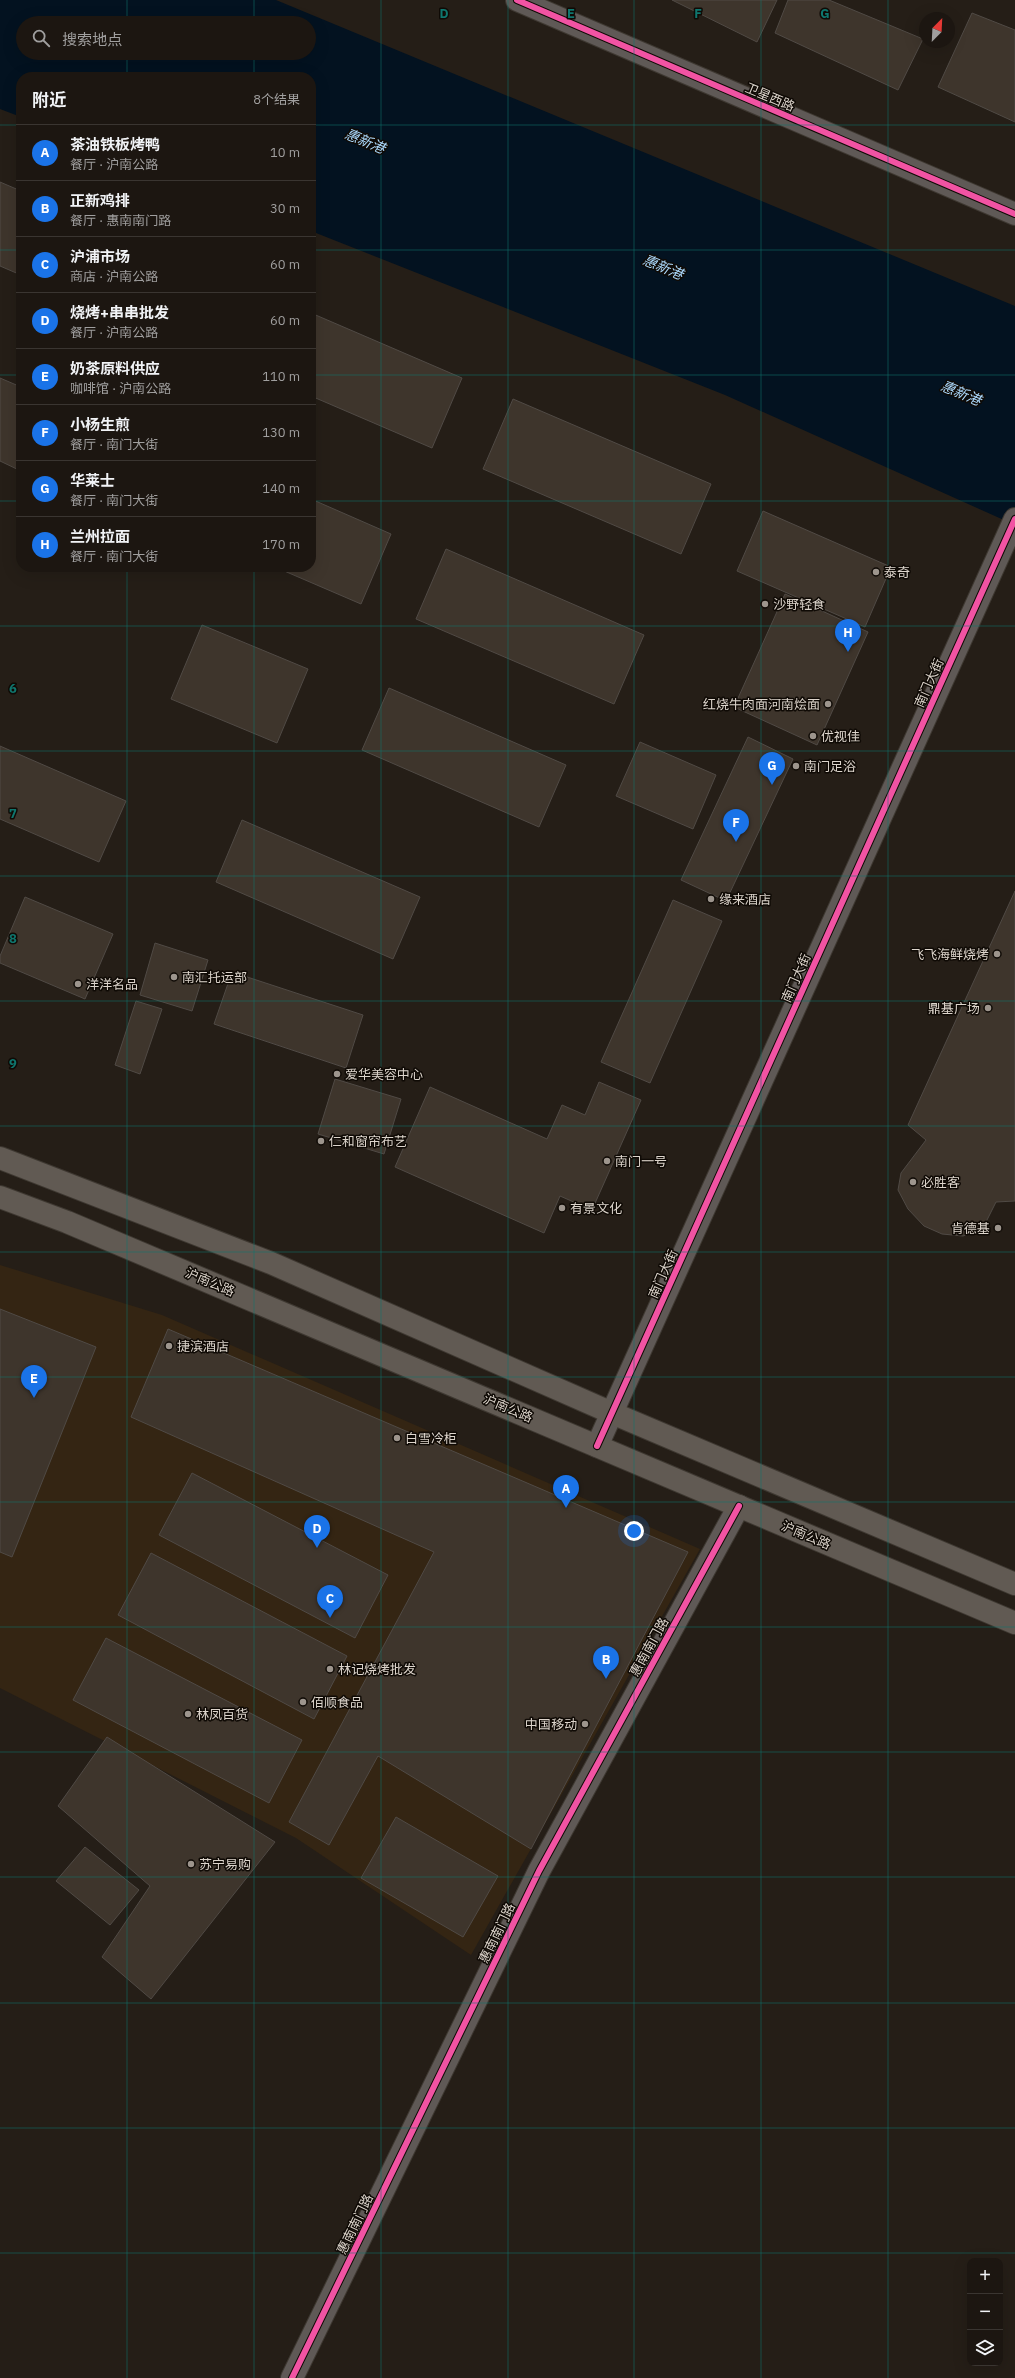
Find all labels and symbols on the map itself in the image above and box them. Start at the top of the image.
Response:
text: D [439,5,449,22]
text: E [567,5,575,22]
text: F [694,5,702,22]
text: G [820,5,830,22]
north arrow [919,12,955,48]
street label: 卫星西路 [743,79,797,115]
water label: 惠新港 [342,125,390,158]
water label: 惠新港 [640,251,688,284]
water label: 惠新港 [938,377,986,410]
place label: 泰奇 [884,564,910,581]
marker: 泰奇 [871,567,881,577]
place label: 沙野轻食 [773,596,825,613]
marker: 沙野轻食 [760,599,770,609]
pin: H [835,619,861,652]
street label: 南门大街 [911,656,947,710]
text: 6 [9,680,17,697]
place label: 红烧牛肉面河南烩面 [703,696,820,713]
marker: 红烧牛肉面河南烩面 [823,699,833,709]
place label: 优视佳 [821,728,860,745]
marker: 优视佳 [808,731,818,741]
pin: G [759,752,785,785]
place label: 南门足浴 [804,758,856,775]
marker: 南门足浴 [791,761,801,771]
text: 7 [9,805,17,822]
pin: F [723,809,749,842]
place label: 缘来酒店 [719,891,771,908]
marker: 缘来酒店 [706,894,716,904]
text: 8 [9,930,17,947]
place label: 飞飞海鲜烧烤 [911,946,989,963]
marker: 飞飞海鲜烧烤 [992,949,1002,959]
street label: 南门大街 [778,951,814,1005]
place label: 南汇托运部 [182,969,247,986]
marker: 南汇托运部 [169,972,179,982]
place label: 洋洋名品 [86,976,138,993]
marker: 洋洋名品 [73,979,83,989]
place label: 鼎基广场 [928,1000,980,1017]
marker: 鼎基广场 [983,1003,993,1013]
text: 9 [9,1055,17,1072]
place label: 爱华美容中心 [345,1066,423,1083]
marker: 爱华美容中心 [332,1069,342,1079]
place label: 仁和窗帘布艺 [329,1133,407,1150]
marker: 仁和窗帘布艺 [316,1136,326,1146]
place label: 南门一号 [615,1153,667,1170]
marker: 南门一号 [602,1156,612,1166]
place label: 必胜客 [921,1174,960,1191]
marker: 必胜客 [908,1177,918,1187]
place label: 有景文化 [570,1200,622,1217]
marker: 有景文化 [557,1203,567,1213]
place label: 肯德基 [951,1220,990,1237]
marker: 肯德基 [993,1223,1003,1233]
street label: 南门大街 [645,1247,681,1301]
street label: 沪南公路 [183,1264,237,1300]
place label: 捷滨酒店 [177,1338,229,1355]
marker: 捷滨酒店 [164,1341,174,1351]
pin: E [21,1365,47,1398]
street label: 沪南公路 [481,1390,535,1426]
place label: 白雪冷柜 [405,1430,457,1447]
marker: 白雪冷柜 [392,1433,402,1443]
pin: A [553,1475,579,1508]
pin: D [304,1515,330,1548]
street label: 沪南公路 [779,1517,833,1553]
your location [624,1521,644,1541]
pin: C [317,1585,343,1618]
street label: 惠南南门路 [626,1614,672,1680]
pin: B [593,1646,619,1679]
place label: 林记烧烤批发 [338,1661,416,1678]
marker: 林记烧烤批发 [325,1664,335,1674]
place label: 佰顺食品 [311,1694,363,1711]
marker: 佰顺食品 [298,1697,308,1707]
place label: 林凤百货 [196,1706,248,1723]
marker: 林凤百货 [183,1709,193,1719]
place label: 中国移动 [525,1716,577,1733]
marker: 中国移动 [580,1719,590,1729]
place label: 苏宁易购 [199,1856,251,1873]
marker: 苏宁易购 [186,1859,196,1869]
street label: 惠南南门路 [475,1900,519,1966]
street label: 惠南南门路 [333,2191,377,2257]

